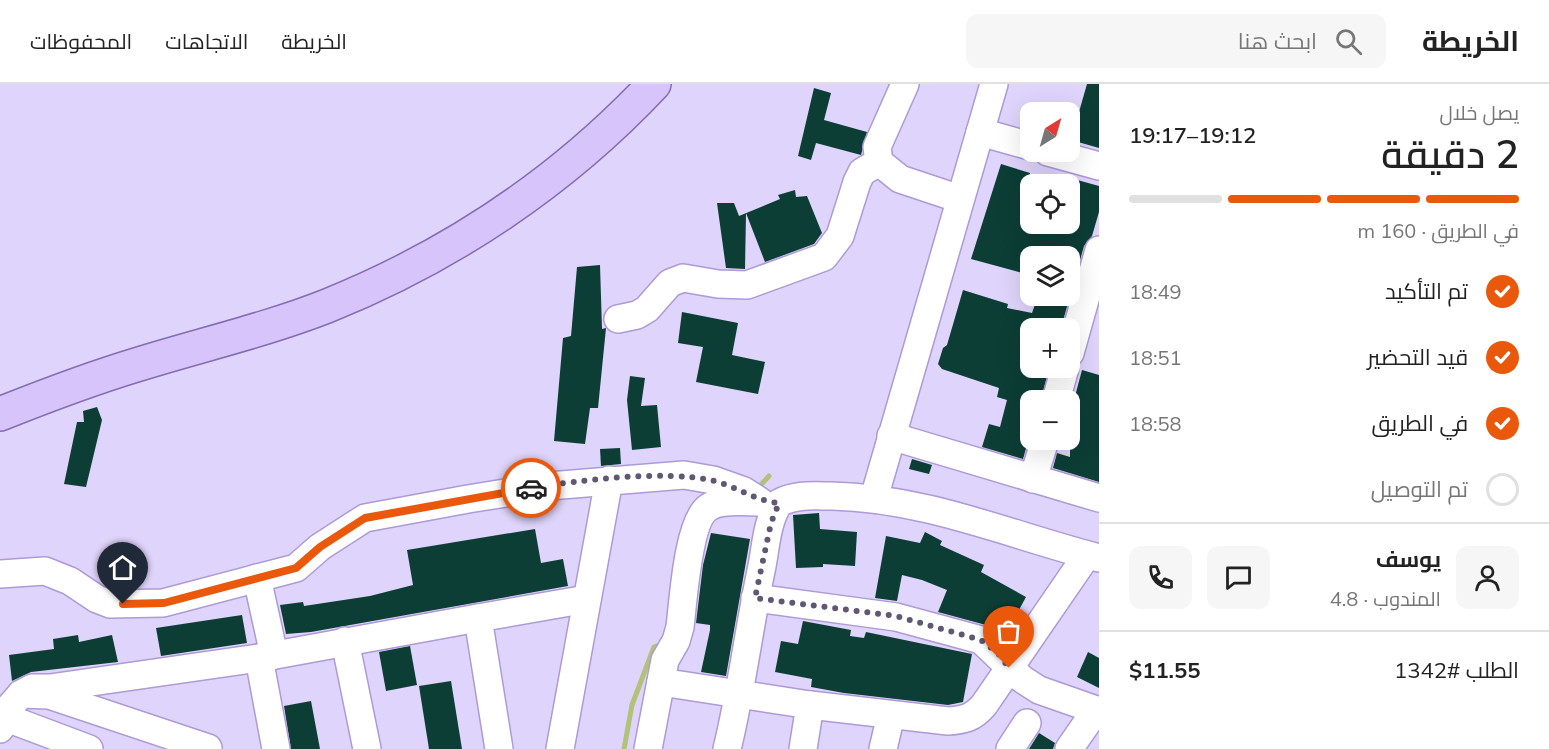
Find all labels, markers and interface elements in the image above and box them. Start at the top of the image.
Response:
search box [966,14,1386,68]
text: الخريطة [1422,23,1519,58]
icon: search [1332,25,1365,58]
text: ابحث هنا [1238,27,1317,55]
text: المحفوظات [30,28,132,54]
text: الاتجاهات [165,28,248,54]
text: الخريطة [281,28,347,54]
text: يصل خلال [1440,100,1519,125]
north arrow [1020,102,1080,162]
map controls [1020,102,1080,450]
text: 19:12–19:17 [1129,121,1256,149]
text: 2 دقيقة [1381,129,1519,178]
button: locate [1020,174,1080,234]
text: في الطريق · 160 m [1357,218,1519,243]
button: layers [1020,246,1080,306]
icon: check [1486,275,1519,308]
text: تم التأكيد [1385,277,1468,305]
text: 18:49 [1129,279,1182,304]
button: + [1020,318,1080,378]
icon: check [1486,341,1519,374]
text: قيد التحضير [1367,343,1468,371]
text: 18:51 [1129,345,1182,370]
button: − [1020,390,1080,450]
icon: check [1486,407,1519,440]
text: في الطريق [1371,409,1468,437]
text: 18:58 [1129,411,1182,436]
courier [501,458,561,518]
icon: car [515,472,548,505]
text: تم التوصيل [1371,475,1468,503]
pin [97,542,148,604]
text: يوسف [1376,545,1441,573]
button: phone [1129,546,1192,609]
button: chat [1207,546,1270,609]
button: person [1456,546,1519,609]
icon: home [106,551,139,584]
text: المندوب · 4.8 [1330,586,1441,611]
pin [983,606,1034,668]
icon: bag [992,615,1025,648]
text: $11.55 [1129,656,1200,684]
text: الطلب #1342 [1394,656,1519,684]

